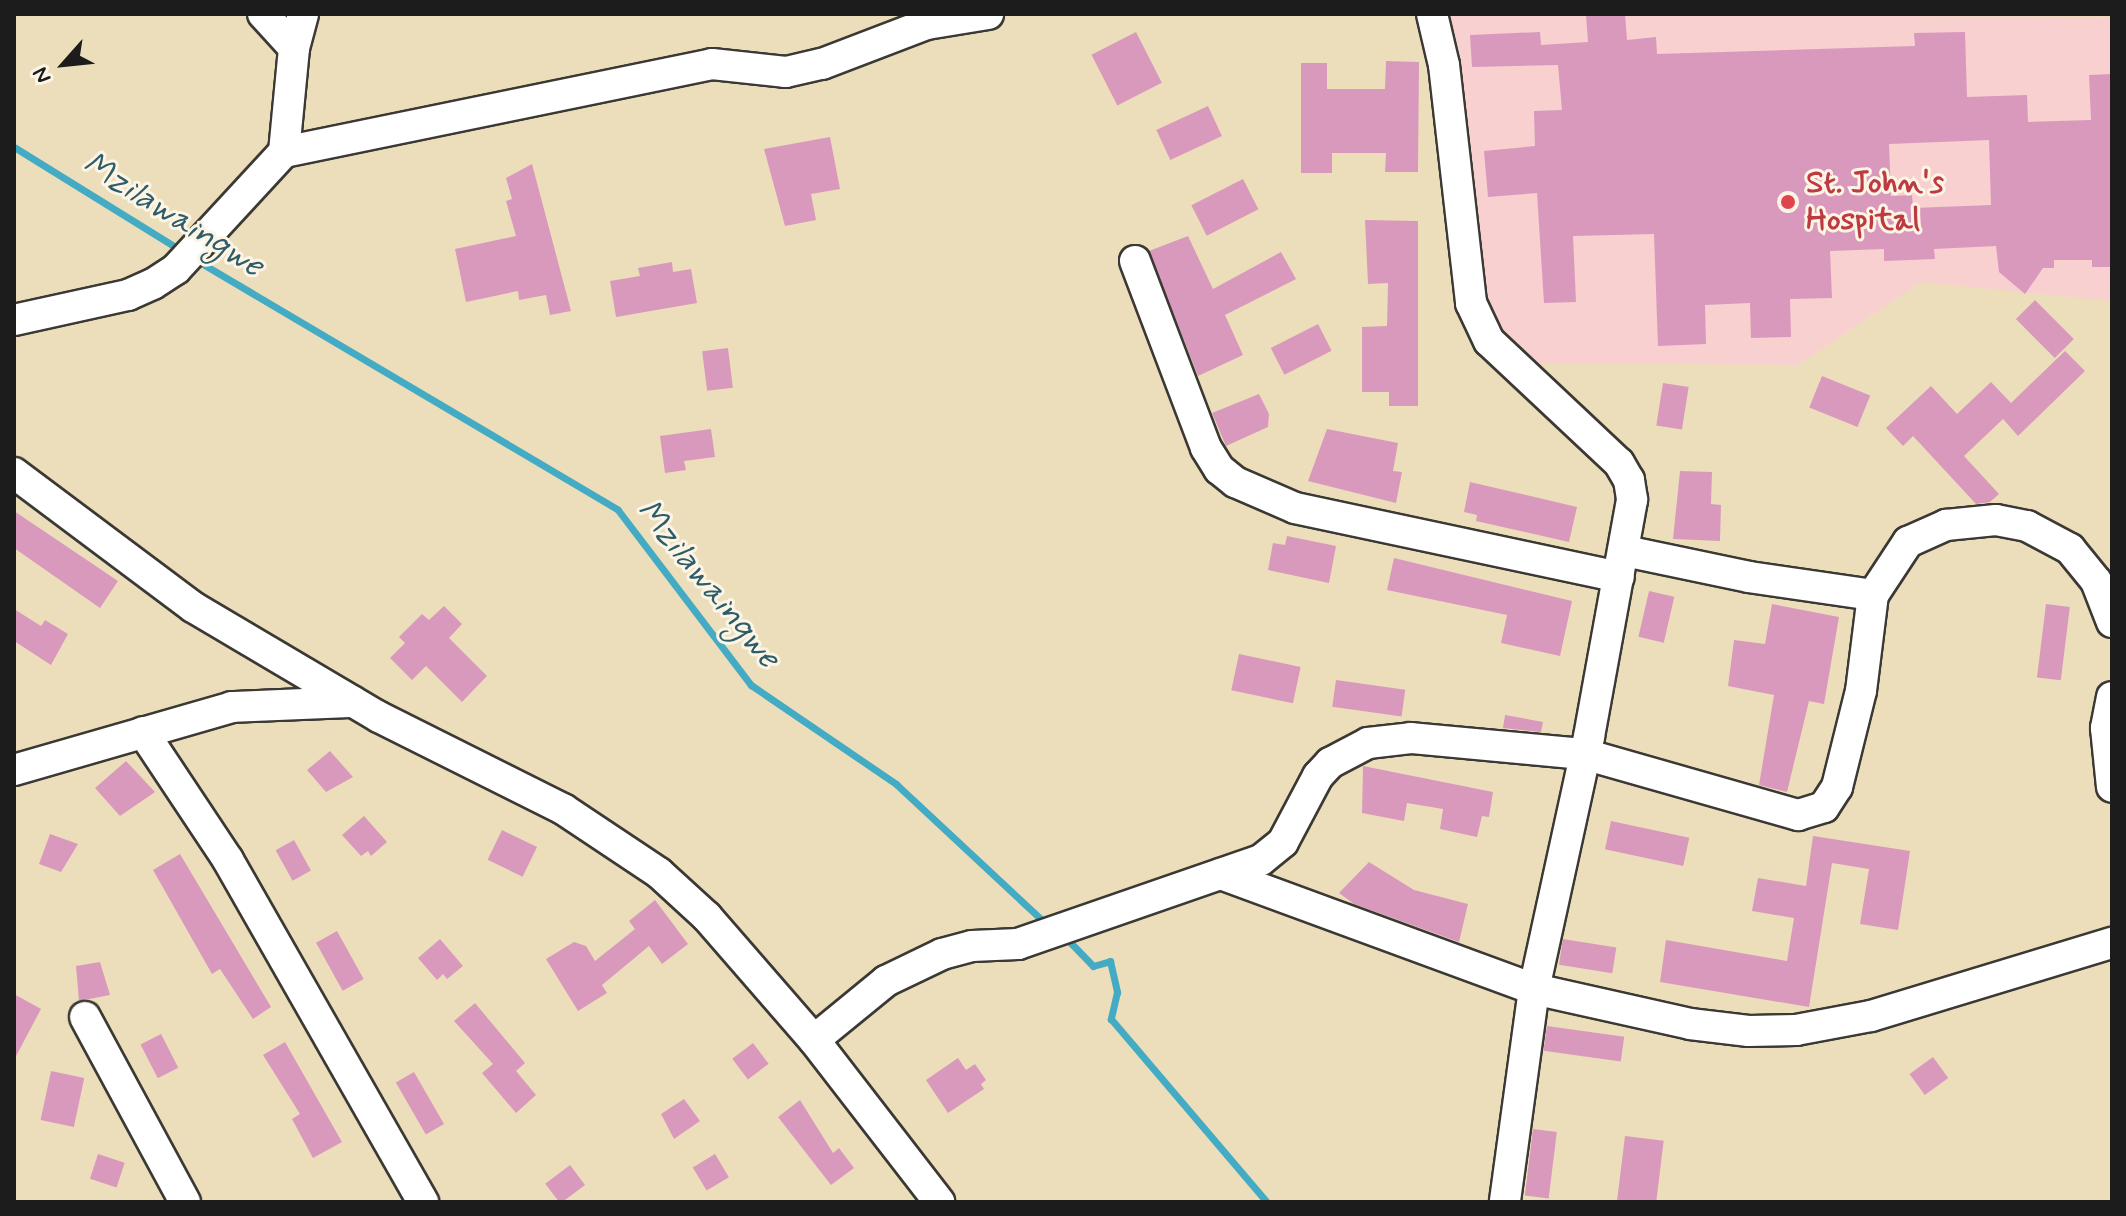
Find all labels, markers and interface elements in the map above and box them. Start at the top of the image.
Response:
north arrow [24,24,104,104]
text: N [27,62,58,88]
water label: Mzilawaingwe [75,143,271,287]
place label: St. John's Hospital [1806,165,1944,240]
marker: St. John's Hospital [1777,191,1799,213]
water label: Mzilawaingwe [628,491,788,677]

